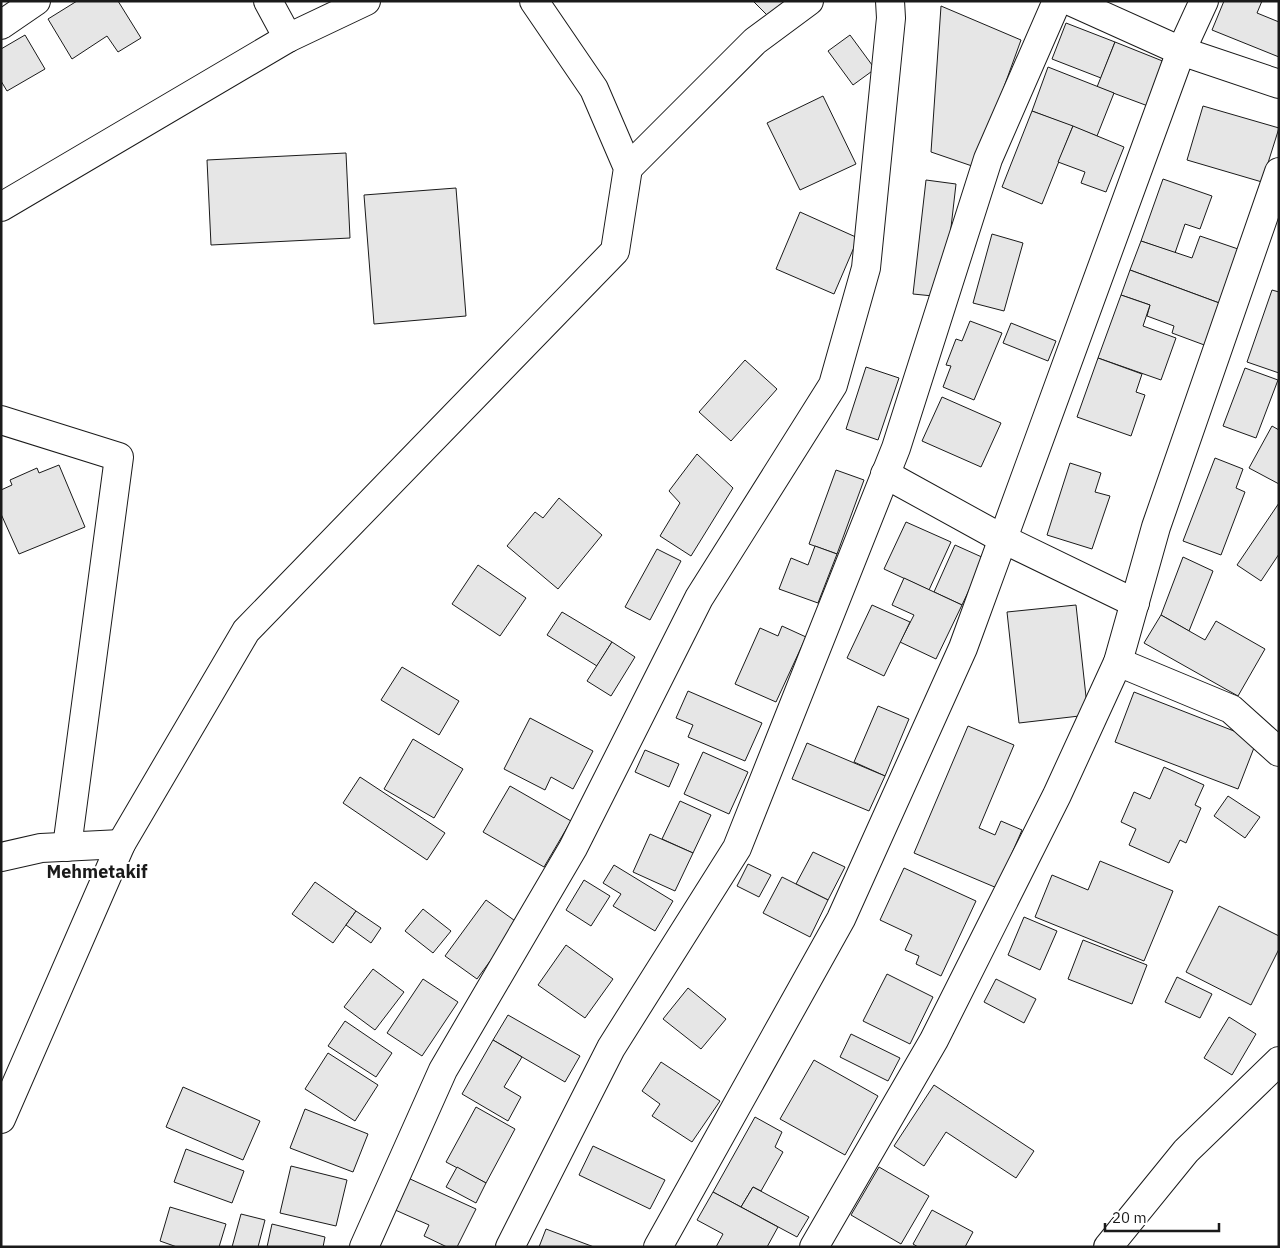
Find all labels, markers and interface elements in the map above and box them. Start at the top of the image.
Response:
district label: Mehmetakif [47,860,148,883]
scale bar [1105,1200,1219,1232]
text: 20 m [1112,1208,1147,1227]

